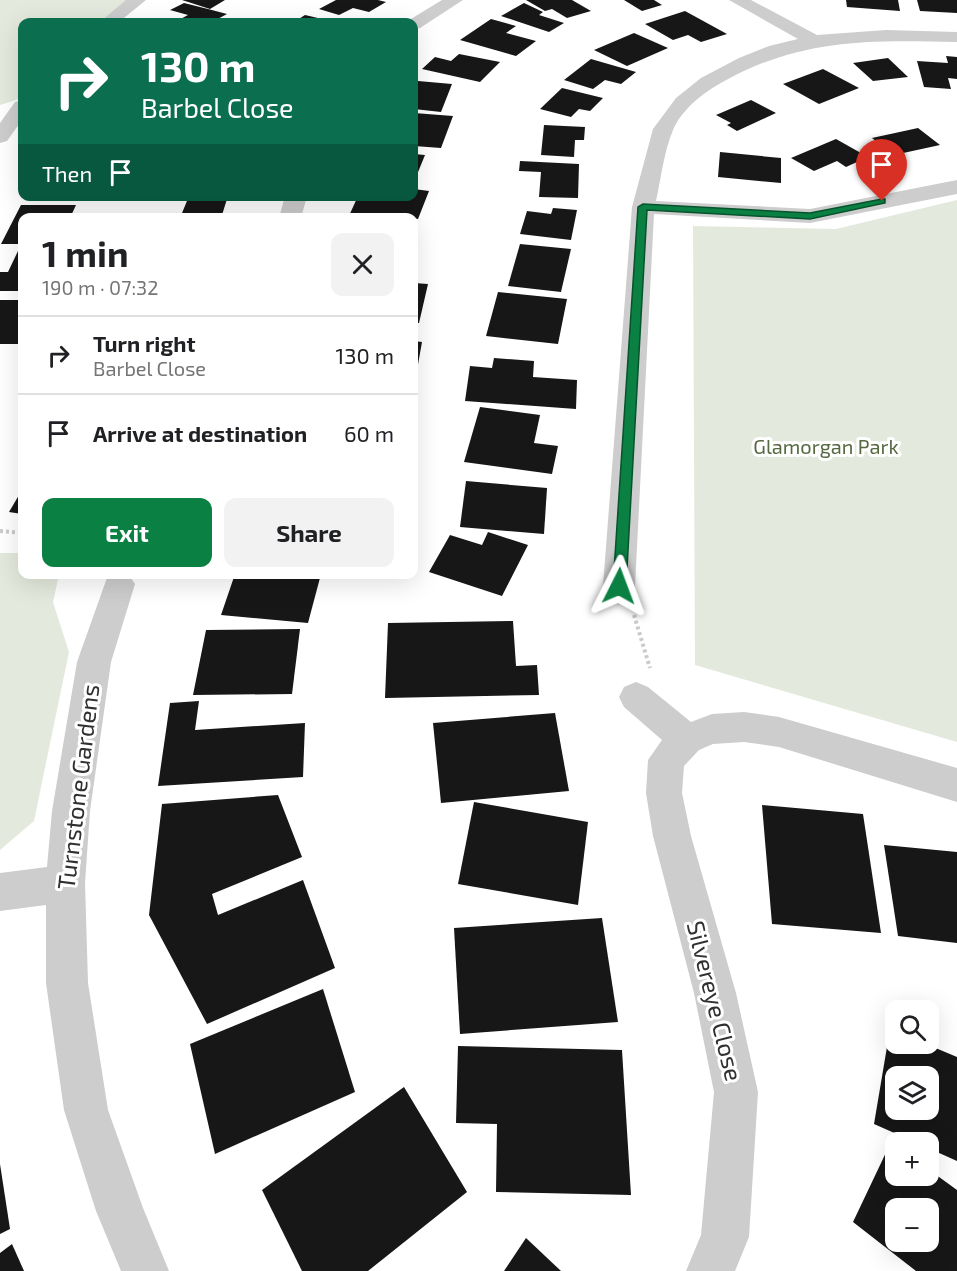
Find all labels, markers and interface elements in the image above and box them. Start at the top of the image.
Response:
text: 130 m [141,40,256,90]
icon: right [42,42,120,120]
text: Barbel Close [141,91,294,123]
pin [856,139,907,201]
icon: arrive [865,148,898,181]
icon: arrive [104,156,137,189]
text: Then [42,160,92,186]
text: 1 min [42,231,129,274]
button: close [331,233,394,296]
text: 190 m · 07:32 [42,275,158,299]
text: Turn right [93,330,195,356]
icon: right [42,339,75,372]
text: 130 m [336,342,394,368]
text: Barbel Close [93,356,206,380]
icon: arrive [42,417,75,450]
text: Arrive at destination [93,420,307,446]
text: 60 m [344,420,394,446]
park label: Glamorgan Park [753,434,899,458]
button: Exit [42,498,212,567]
button: Share [224,498,394,567]
position arrow [587,554,651,618]
street label: Turnstone Gardens [51,683,104,891]
street label: Silvereye Close [682,918,749,1084]
map controls [885,1000,939,1252]
button: search [885,1000,939,1054]
button: layers [885,1066,939,1120]
button: + [885,1132,939,1186]
button: − [885,1198,939,1252]

